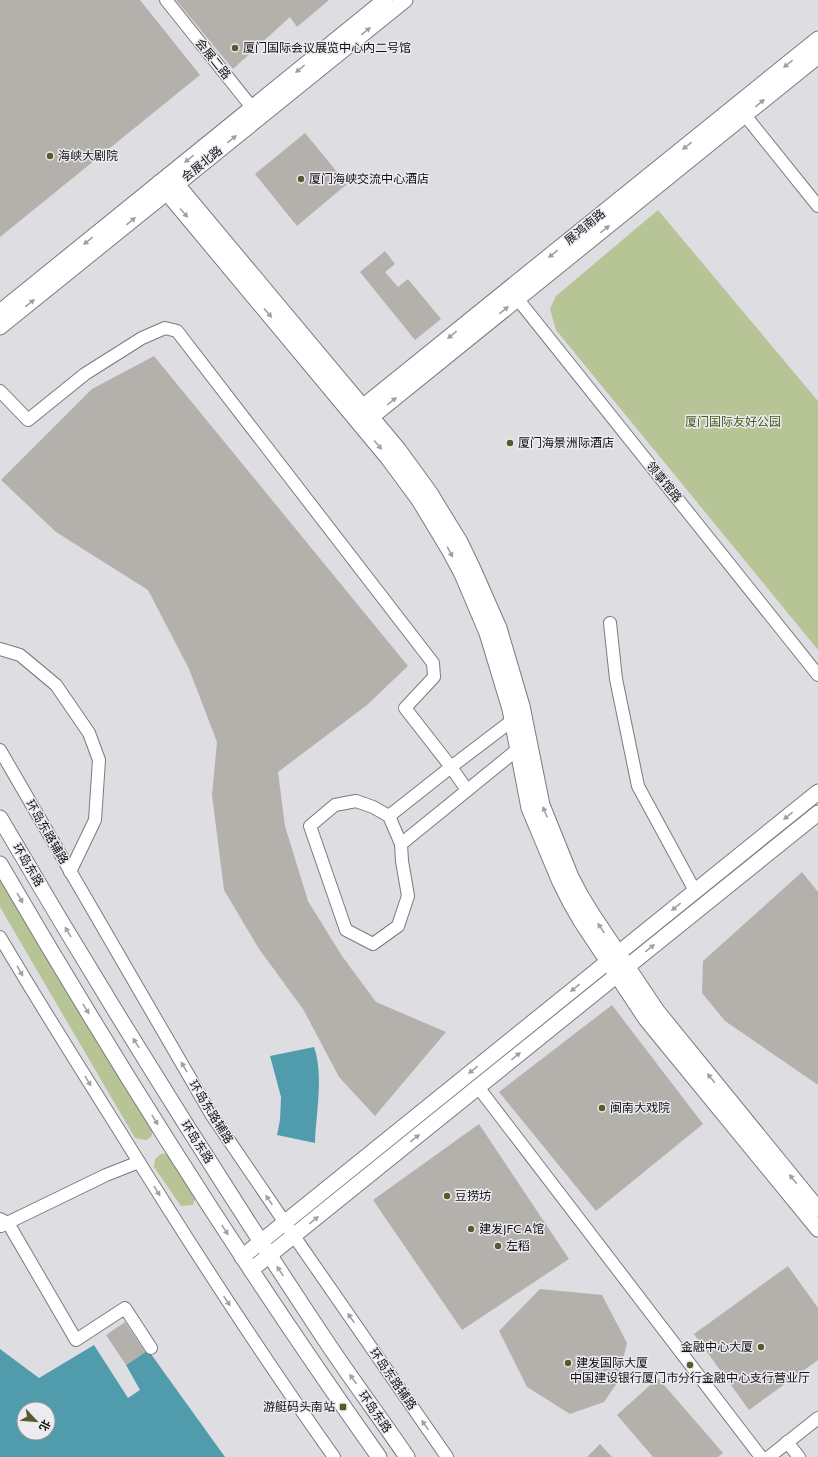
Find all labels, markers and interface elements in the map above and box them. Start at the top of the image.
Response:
one-way arrow [361,27,372,36]
street label: 会展二路 [193,35,234,81]
place label: 厦门国际会议展览中心内二号馆 [243,40,411,54]
marker: 厦门国际会议展览中心内二号馆 [230,43,240,53]
one-way arrow [782,59,793,68]
one-way arrow [295,64,306,73]
one-way arrow [755,99,766,107]
one-way arrow [227,135,238,144]
one-way arrow [681,141,692,150]
street label: 会展北路 [178,143,224,184]
place label: 海峡大剧院 [58,148,118,162]
marker: 海峡大剧院 [45,151,55,161]
one-way arrow [183,155,194,164]
place label: 厦门海峡交流中心酒店 [309,171,429,185]
marker: 厦门海峡交流中心酒店 [296,174,306,184]
street label: 展鸿南路 [561,206,607,247]
one-way arrow [180,207,189,218]
one-way arrow [126,217,137,225]
one-way arrow [599,224,610,233]
one-way arrow [82,237,93,245]
one-way arrow [547,249,558,258]
one-way arrow [25,298,36,307]
one-way arrow [498,306,509,315]
one-way arrow [263,307,272,318]
one-way arrow [446,331,457,340]
one-way arrow [386,396,397,405]
park label: 厦门国际友好公园 [685,414,781,428]
place label: 厦门海景洲际酒店 [518,435,614,449]
marker: 厦门海景洲际酒店 [505,438,515,448]
one-way arrow [373,439,382,450]
street label: 领事馆路 [644,458,685,504]
one-way arrow [447,546,454,558]
street label: 环岛东路辅路 [23,797,71,867]
one-way arrow [541,805,547,817]
one-way arrow [782,812,793,821]
street label: 环岛东路 [9,841,47,889]
one-way arrow [16,892,23,904]
one-way arrow [670,902,681,911]
one-way arrow [598,922,605,934]
one-way arrow [64,927,72,937]
one-way arrow [645,944,656,953]
one-way arrow [16,965,23,977]
one-way arrow [569,984,580,993]
one-way arrow [83,1003,90,1015]
one-way arrow [132,1037,139,1049]
one-way arrow [511,1052,522,1061]
one-way arrow [180,1061,187,1073]
one-way arrow [468,1066,479,1074]
one-way arrow [707,1073,716,1084]
one-way arrow [84,1076,92,1086]
street label: 环岛东路辅路 [186,1078,236,1146]
place label: 闽南大戏院 [610,1100,670,1114]
marker: 闽南大戏院 [597,1103,607,1113]
one-way arrow [152,1114,159,1125]
street label: 环岛东路 [178,1118,216,1166]
one-way arrow [410,1133,421,1142]
one-way arrow [789,1174,798,1184]
one-way arrow [153,1186,161,1197]
place label: 豆捞坊 [455,1188,491,1202]
marker: 豆捞坊 [442,1191,452,1201]
one-way arrow [265,1195,273,1205]
one-way arrow [309,1215,319,1224]
place label: 建发JFC A馆 [479,1221,544,1236]
one-way arrow [221,1224,228,1235]
marker: 建发JFC A馆 [466,1224,476,1234]
place label: 左稻 [506,1238,530,1252]
marker: 左稻 [493,1241,503,1251]
one-way arrow [277,1265,284,1277]
one-way arrow [223,1296,231,1306]
one-way arrow [347,1313,355,1324]
place label: 金融中心大厦 [681,1339,753,1353]
marker: 金融中心大厦 [756,1342,766,1352]
street label: 环岛东路辅路 [366,1345,420,1413]
place label: 建发国际大厦 [576,1355,648,1369]
marker: 建发国际大厦 [563,1358,573,1368]
marker: 中国建设银行厦门市分行金融中心支行营业厅 [685,1360,695,1370]
place label: 中国建设银行厦门市分行金融中心支行营业厅 [570,1370,810,1384]
one-way arrow [349,1374,357,1384]
street label: 环岛东路 [355,1388,395,1436]
place label: 游艇码头南站 [263,1399,335,1413]
north arrow [16,1401,56,1441]
marker: 游艇码头南站 [338,1402,348,1412]
text: 北 [37,1418,54,1433]
one-way arrow [421,1420,429,1430]

